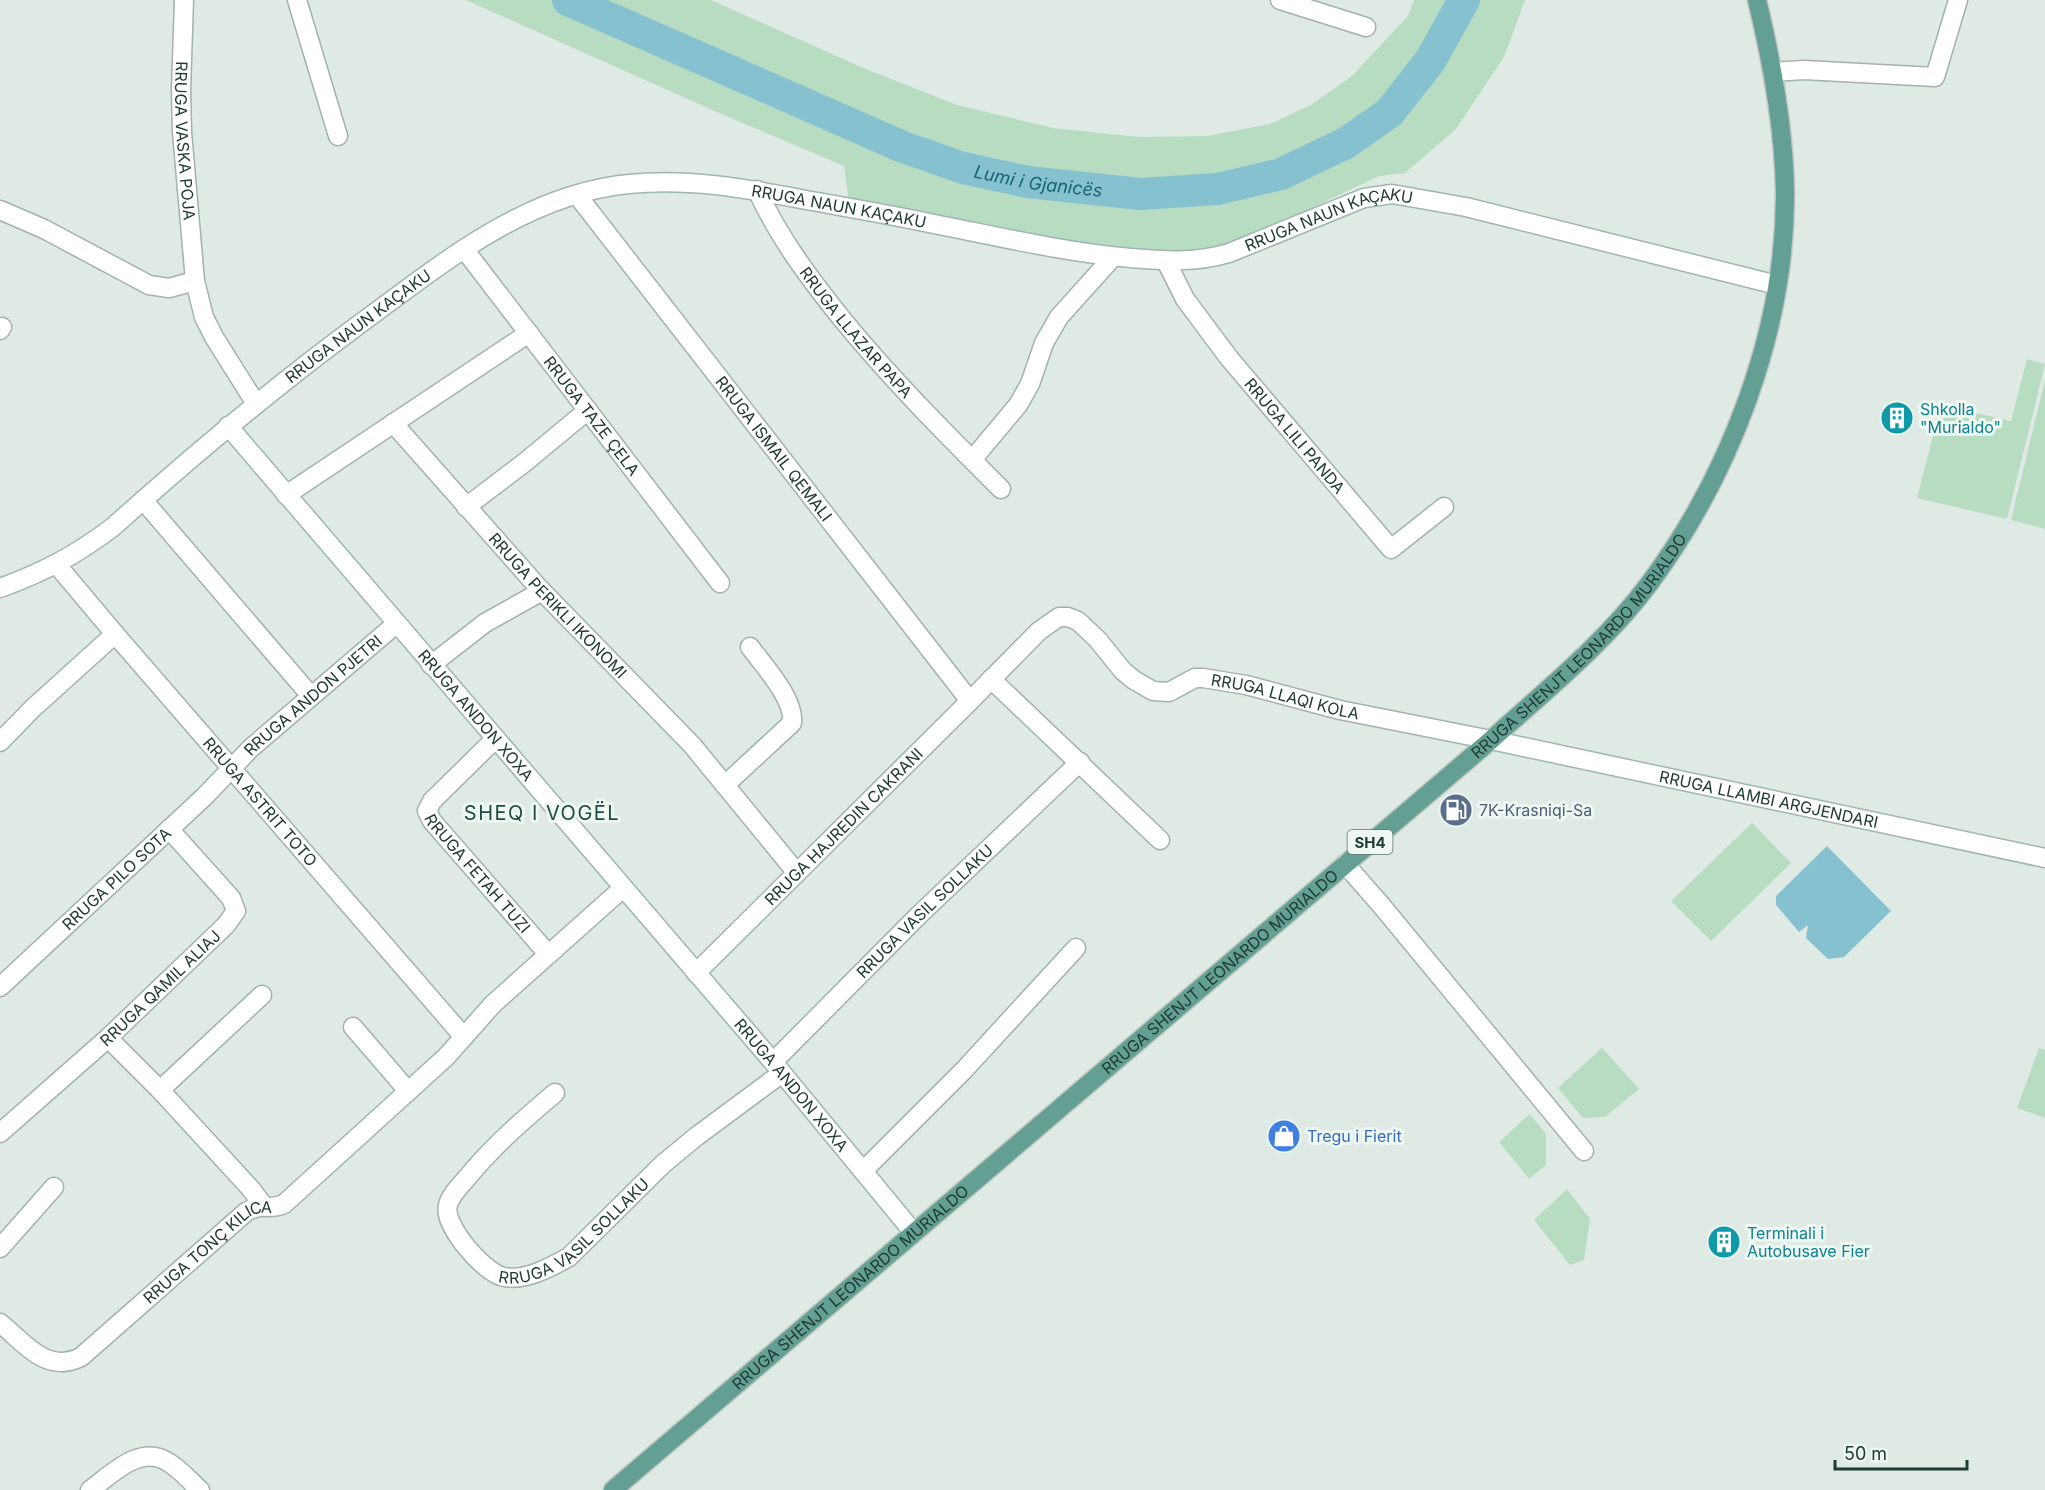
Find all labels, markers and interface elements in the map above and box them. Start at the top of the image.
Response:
street label: RRUGA VASKA POJA [171,61,200,221]
water label: Lumi i Gjanicës [972,160,1104,200]
street label: RRUGA NAUN KAÇAKU [750,180,928,232]
street label: RRUGA NAUN KAÇAKU [1242,184,1414,256]
street label: RRUGA LLAZAR PAPA [795,263,916,402]
street label: RRUGA NAUN KAÇAKU [281,265,435,387]
street label: RRUGA TAZE ÇELA [540,352,644,479]
street label: RRUGA ISMAIL QEMALI [711,372,836,525]
street label: RRUGA LILI PANDA [1240,374,1349,497]
place label: Shkolla "Murialdo" [1920,399,2001,437]
building icon: Shkolla "Murialdo" [1879,400,1915,436]
street label: RRUGA PERIKLI IKONOMI [485,529,631,682]
street label: RRUGA SHENJT LEONARDO MURIALDO [1467,530,1691,763]
street label: RRUGA ANDON PJETRI [239,631,386,760]
street label: RRUGA ANDON XOXA [414,645,538,785]
street label: RRUGA LLAQI KOLA [1210,669,1361,724]
street label: RRUGA ASTRIT TOTO [199,733,322,870]
street label: RRUGA HAJREDIN CAKRANI [760,744,927,909]
street label: RRUGA LLAMBI ARGJENDARI [1658,766,1880,832]
fuel station icon: 7K-Krasniqi-Sa [1438,792,1474,828]
place label: 7K-Krasniqi-Sa [1479,800,1592,820]
district label: SHEQ I VOGËL [464,801,620,825]
street label: RRUGA FETAH TUZI [420,811,535,937]
street label: RRUGA PILO SOTA [58,823,175,934]
road number: SH4 [1348,830,1392,854]
street label: RRUGA VASIL SOLLAKU [852,840,997,982]
street label: RRUGA SHENJT LEONARDO MURIALDO [1097,865,1342,1078]
street label: RRUGA QAMIL ALIAJ [96,926,225,1050]
street label: RRUGA ANDON XOXA [730,1014,853,1156]
shop icon: Tregu i Fierit [1266,1118,1302,1154]
place label: Tregu i Fierit [1307,1126,1402,1146]
street label: RRUGA VASIL SOLLAKU [497,1174,653,1288]
street label: RRUGA SHENJT LEONARDO MURIALDO [728,1181,973,1394]
street label: RRUGA TONÇ KILICA [139,1197,272,1308]
place label: Terminali i Autobusave Fier [1747,1223,1870,1261]
building icon: Terminali i Autobusave Fier [1706,1224,1742,1260]
scale bar [1835,1433,1967,1471]
text: 50 m [1844,1443,1887,1464]

